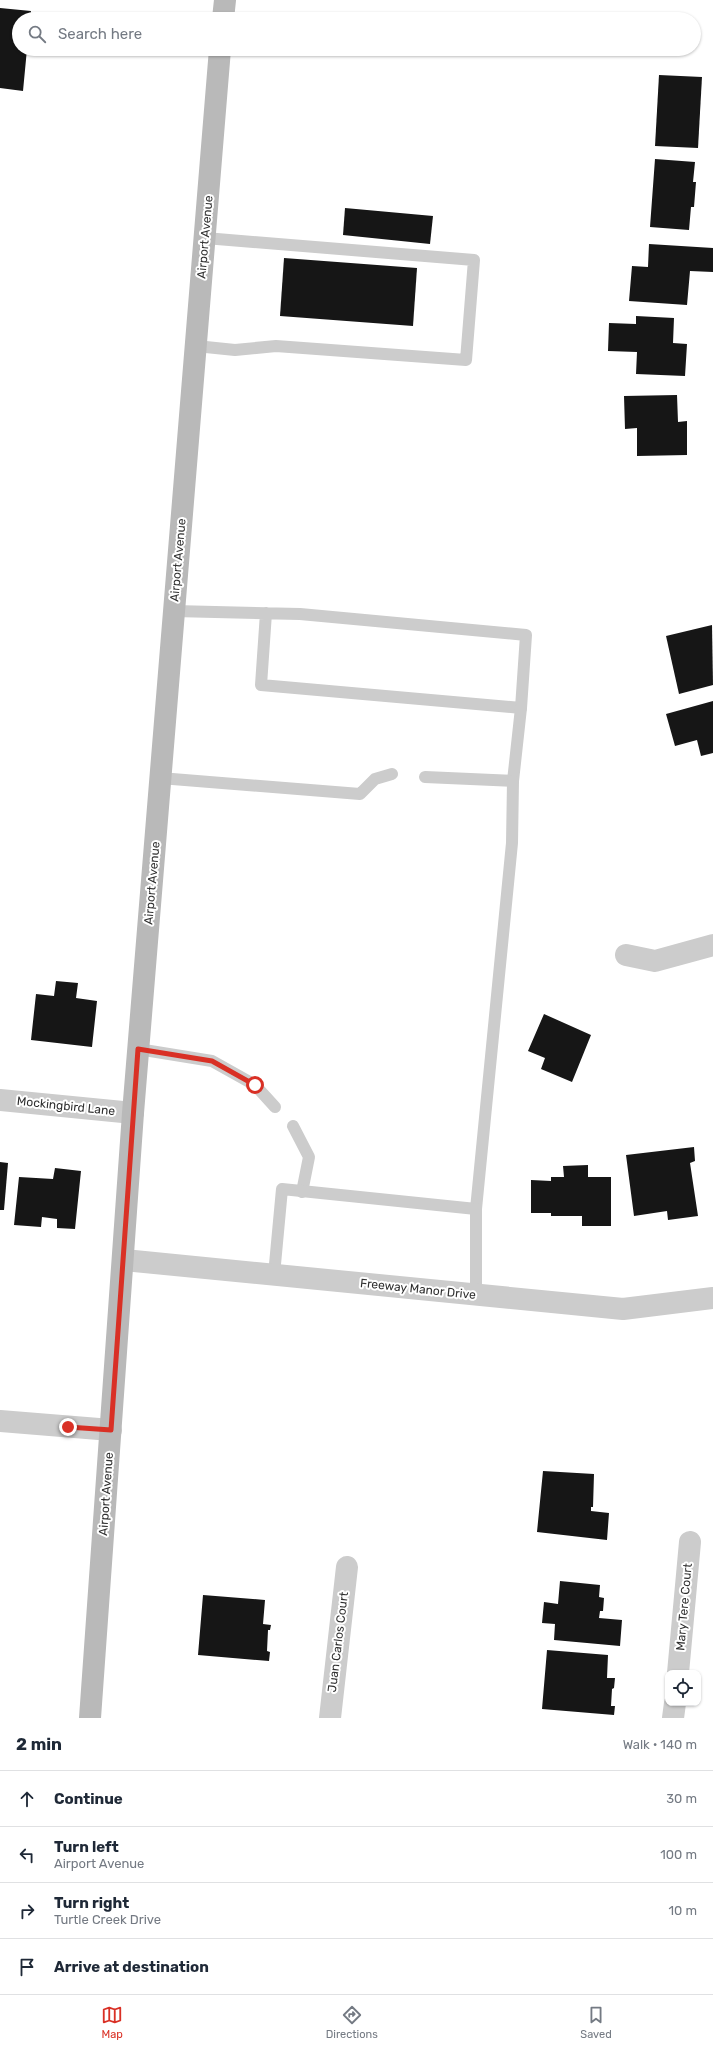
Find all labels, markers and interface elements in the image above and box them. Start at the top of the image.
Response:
search box [12,12,701,56]
icon: search [26,23,48,45]
text: Search here [58,25,142,43]
street label: Airport Avenue [194,195,216,279]
street label: Airport Avenue [167,518,189,602]
street label: Airport Avenue [141,841,163,925]
route start [246,1076,264,1094]
street label: Mockingbird Lane [16,1094,116,1118]
street label: Freeway Manor Drive [360,1276,477,1302]
route end [59,1418,77,1436]
street label: Airport Avenue [96,1452,116,1536]
street label: Mary Tere Court [673,1562,695,1651]
street label: Juan Carlos Court [325,1591,351,1693]
map controls [665,1670,701,1706]
button: locate [665,1670,701,1706]
text: 2 min [16,1734,62,1754]
text: Walk · 140 m [623,1737,697,1752]
icon: ahead [16,1788,38,1810]
text: Continue [54,1790,123,1808]
text: 30 m [666,1791,697,1806]
text: Turn left [54,1838,119,1856]
icon: left [16,1844,38,1866]
text: 100 m [660,1847,697,1862]
text: Airport Avenue [54,1856,144,1871]
text: Turn right [54,1894,129,1912]
icon: right [16,1900,38,1922]
text: 10 m [668,1903,697,1918]
text: Turtle Creek Drive [54,1912,161,1927]
icon: arrive [16,1956,38,1978]
text: Arrive at destination [54,1958,209,1976]
tab: Map [101,2004,123,2041]
tab: Directions [326,2004,378,2041]
tab: Saved [580,2004,612,2041]

